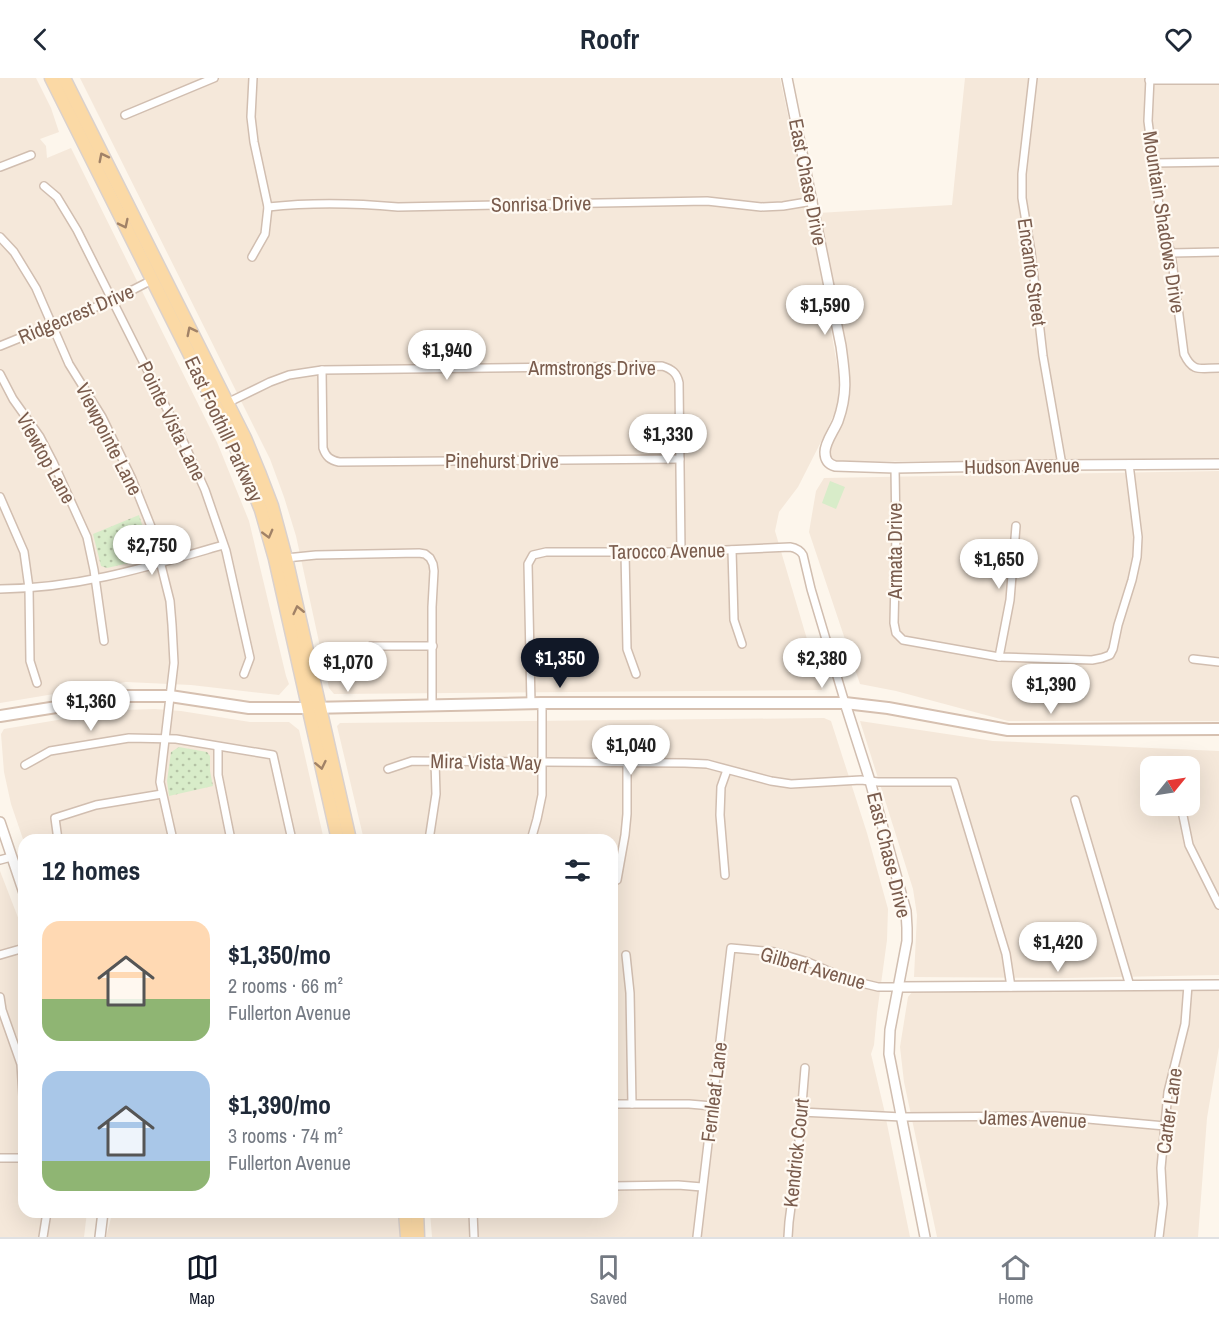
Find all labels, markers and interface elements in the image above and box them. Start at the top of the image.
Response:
text: Roofr [580,21,639,57]
icon: back [24,23,57,56]
icon: heart [1162,23,1195,56]
street label: East Chase Drive [783,116,834,248]
street label: Mountain Shadows Drive [1137,129,1192,315]
one-way arrow [99,152,111,163]
street label: Sonrisa Drive [491,189,591,218]
street label: Encanto Street [1012,216,1053,328]
one-way arrow [117,218,129,229]
street label: Ridgecrest Drive [14,277,138,350]
pin: $1,590 [776,285,874,336]
text: $1,590 [800,291,850,318]
one-way arrow [186,326,198,337]
pin: $1,940 [398,330,496,381]
text: $1,940 [422,336,472,363]
street label: East Foothill Parkway [179,352,270,507]
street label: Armstrongs Drive [527,354,656,381]
street label: Pointe Vista Lane [132,356,213,485]
street label: Viewpointe Lane [70,378,149,500]
street label: Viewtop Lane [10,407,82,508]
pin: $1,330 [619,414,717,465]
text: $1,330 [643,420,693,447]
street label: Pinehurst Drive [445,447,559,474]
street label: Hudson Avenue [964,451,1080,480]
street label: Armata Drive [881,503,908,600]
pin: $2,750 [103,525,201,576]
one-way arrow [261,528,273,539]
text: $2,750 [127,531,177,558]
street label: Tarocco Avenue [608,536,726,565]
pin: $1,650 [950,539,1048,590]
text: $1,650 [974,545,1024,572]
one-way arrow [293,605,306,615]
pin: $1,350 [511,638,609,689]
pin: $2,380 [773,638,871,689]
pin: $1,070 [299,642,397,693]
text: $1,350 [535,644,585,671]
text: $2,380 [797,644,847,671]
text: $1,070 [323,648,373,675]
pin: $1,390 [1002,664,1100,715]
text: $1,390 [1026,670,1076,697]
pin: $1,360 [42,681,140,732]
text: $1,360 [66,687,116,714]
pin: $1,040 [582,725,680,776]
text: $1,040 [606,731,656,758]
street label: Mira Vista Way [430,747,543,776]
north arrow [1140,756,1200,816]
map controls [1140,756,1200,816]
one-way arrow [314,760,327,770]
street label: East Chase Drive [861,789,918,921]
text: 12 homes [42,853,140,888]
icon: filters [561,854,594,887]
pin: $1,420 [1009,922,1107,973]
text: $1,420 [1033,928,1083,955]
text: $1,350/mo [228,937,331,972]
street label: Gilbert Avenue [757,940,869,995]
icon: home [90,945,162,1017]
text: 2 rooms · 66 m² [228,972,343,999]
text: Fullerton Avenue [228,999,351,1026]
street label: Fernleaf Lane [694,1040,733,1143]
street label: Carter Lane [1149,1066,1188,1156]
text: $1,390/mo [228,1087,331,1122]
icon: home [90,1095,162,1167]
street label: Kendrick Court [776,1097,815,1209]
street label: James Avenue [979,1103,1087,1134]
text: 3 rooms · 74 m² [228,1122,343,1149]
text: Fullerton Avenue [228,1149,351,1176]
tab: Map [186,1251,219,1309]
tab: Saved [590,1251,627,1309]
tab: Home [998,1251,1033,1309]

